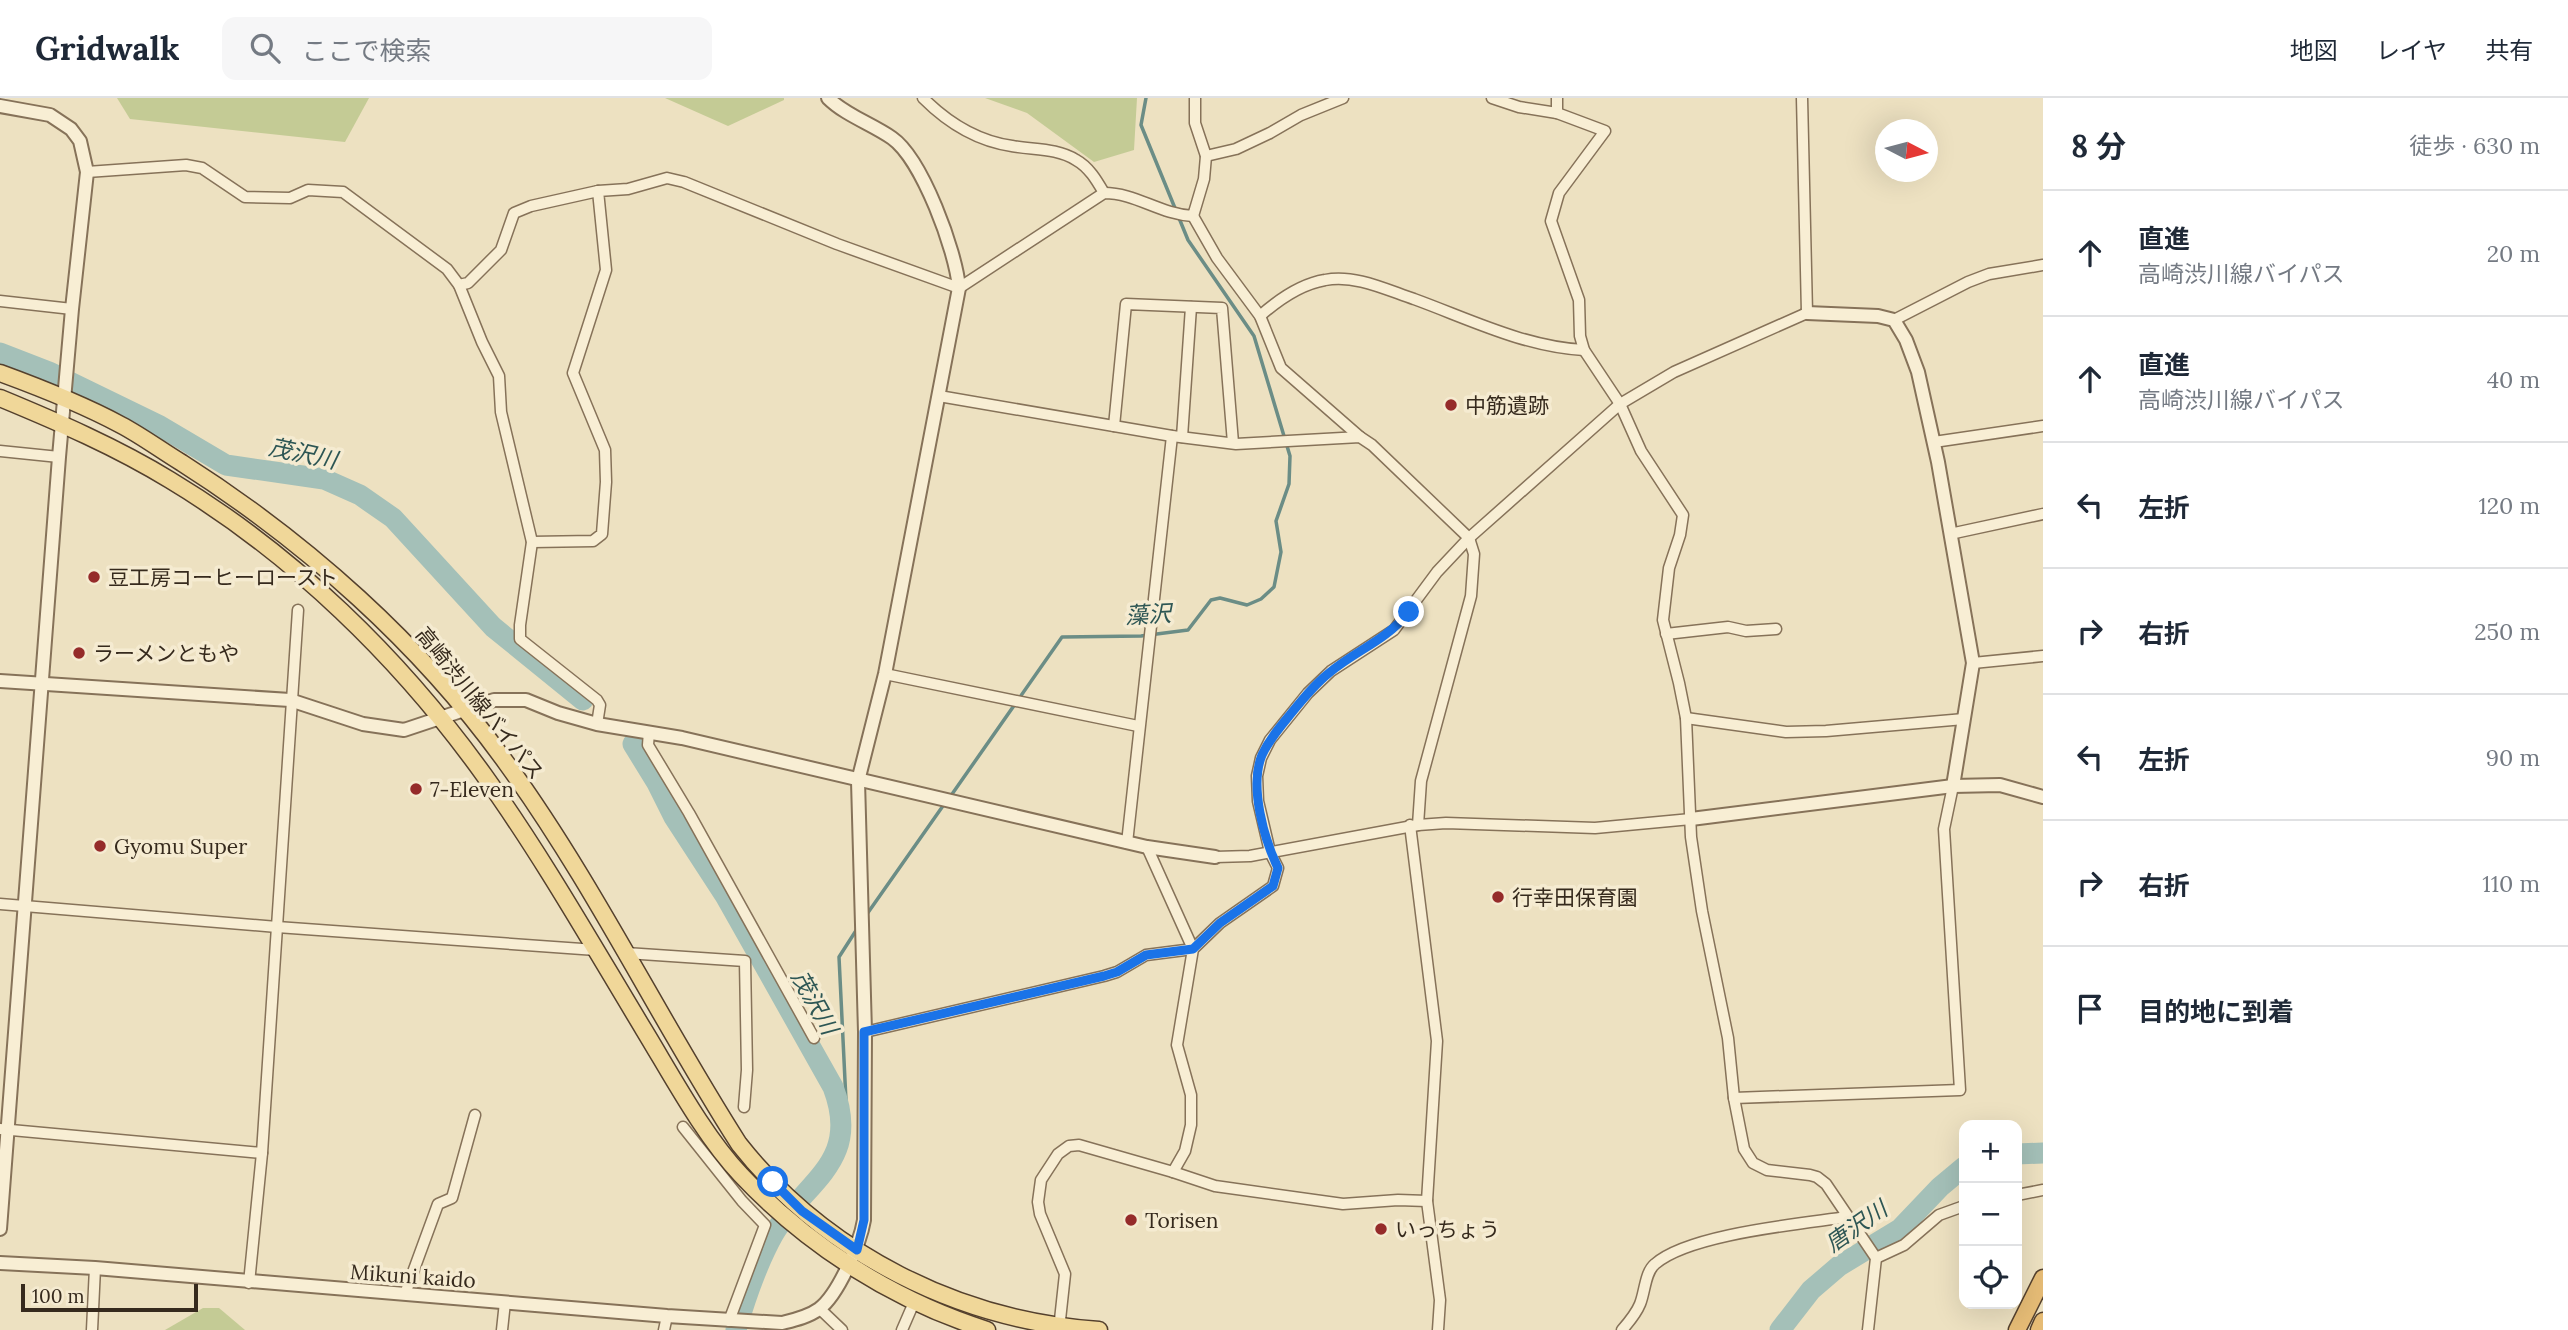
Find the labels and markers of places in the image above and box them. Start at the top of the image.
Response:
place label: 中筋遺跡 [1465,392,1549,419]
marker: 中筋遺跡 [1443,397,1459,413]
place label: 豆工房コーヒーロースト [108,564,338,591]
marker: 豆工房コーヒーロースト [86,569,102,585]
place label: ラーメンともや [93,640,239,667]
marker: ラーメンともや [71,645,87,661]
place label: 7-Eleven [430,776,514,803]
marker: 7-Eleven [408,781,424,797]
place label: Gyomu Super [114,833,247,860]
marker: Gyomu Super [92,838,108,854]
place label: 行幸田保育園 [1512,884,1638,911]
marker: 行幸田保育園 [1490,889,1506,905]
place label: Torisen [1145,1207,1219,1234]
marker: Torisen [1123,1212,1139,1228]
place label: いっちょう [1395,1216,1500,1243]
marker: いっちょう [1373,1221,1389,1237]

